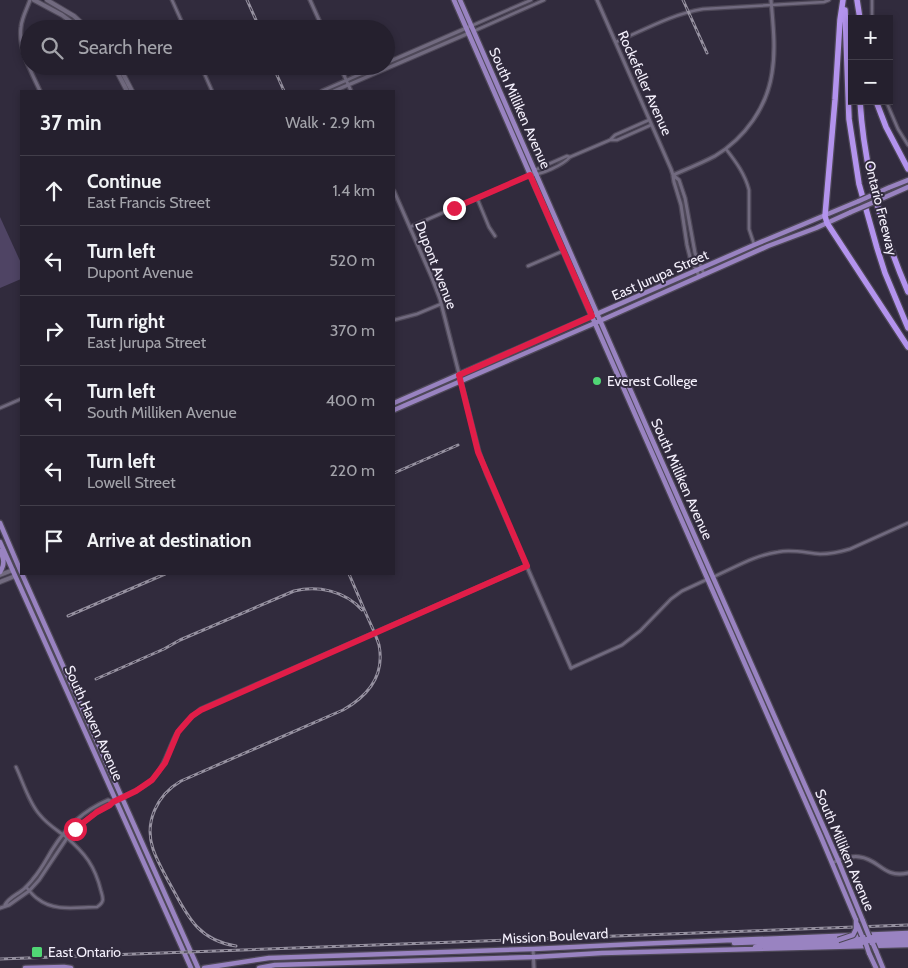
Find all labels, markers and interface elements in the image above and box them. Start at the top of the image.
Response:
map controls [848,15,893,105]
button: + [848,15,893,60]
search box [20,20,395,75]
street label: Rockefeller Avenue [614,28,676,138]
icon: search [38,34,66,62]
text: Search here [78,36,172,59]
street label: South Milliken Avenue [485,45,555,171]
button: − [848,60,893,105]
text: 37 min [40,110,102,135]
text: Walk · 2.9 km [285,113,375,132]
street label: Ontario Freeway [861,159,901,257]
text: Continue [87,170,161,193]
icon: ahead [40,177,68,205]
text: 1.4 km [332,181,375,200]
text: East Francis Street [87,193,210,212]
route end [443,197,466,220]
street label: Dupont Avenue [411,218,461,312]
text: Turn left [87,240,155,263]
street label: East Jurupa Street [609,245,712,304]
icon: left [40,247,68,275]
text: 520 m [329,251,375,270]
text: Dupont Avenue [87,263,193,282]
text: Turn right [87,310,165,333]
icon: right [40,317,68,345]
text: 370 m [330,321,375,340]
text: East Jurupa Street [87,333,206,352]
place label: Everest College [607,372,698,390]
marker: Everest College [591,375,603,387]
text: Turn left [87,380,155,403]
icon: left [40,387,68,415]
text: 400 m [326,391,375,410]
text: South Milliken Avenue [87,403,237,422]
street label: South Milliken Avenue [647,416,717,542]
text: Turn left [87,450,155,473]
icon: left [40,457,68,485]
text: 220 m [329,461,375,480]
text: Lowell Street [87,473,176,492]
icon: arrive [40,527,68,555]
text: Arrive at destination [87,529,251,552]
street label: South Haven Avenue [61,663,127,783]
street label: South Milliken Avenue [811,786,879,914]
route start [64,818,87,841]
street label: Mission Boulevard [501,924,609,948]
place label: East Ontario [48,943,121,961]
marker: East Ontario [30,945,44,959]

